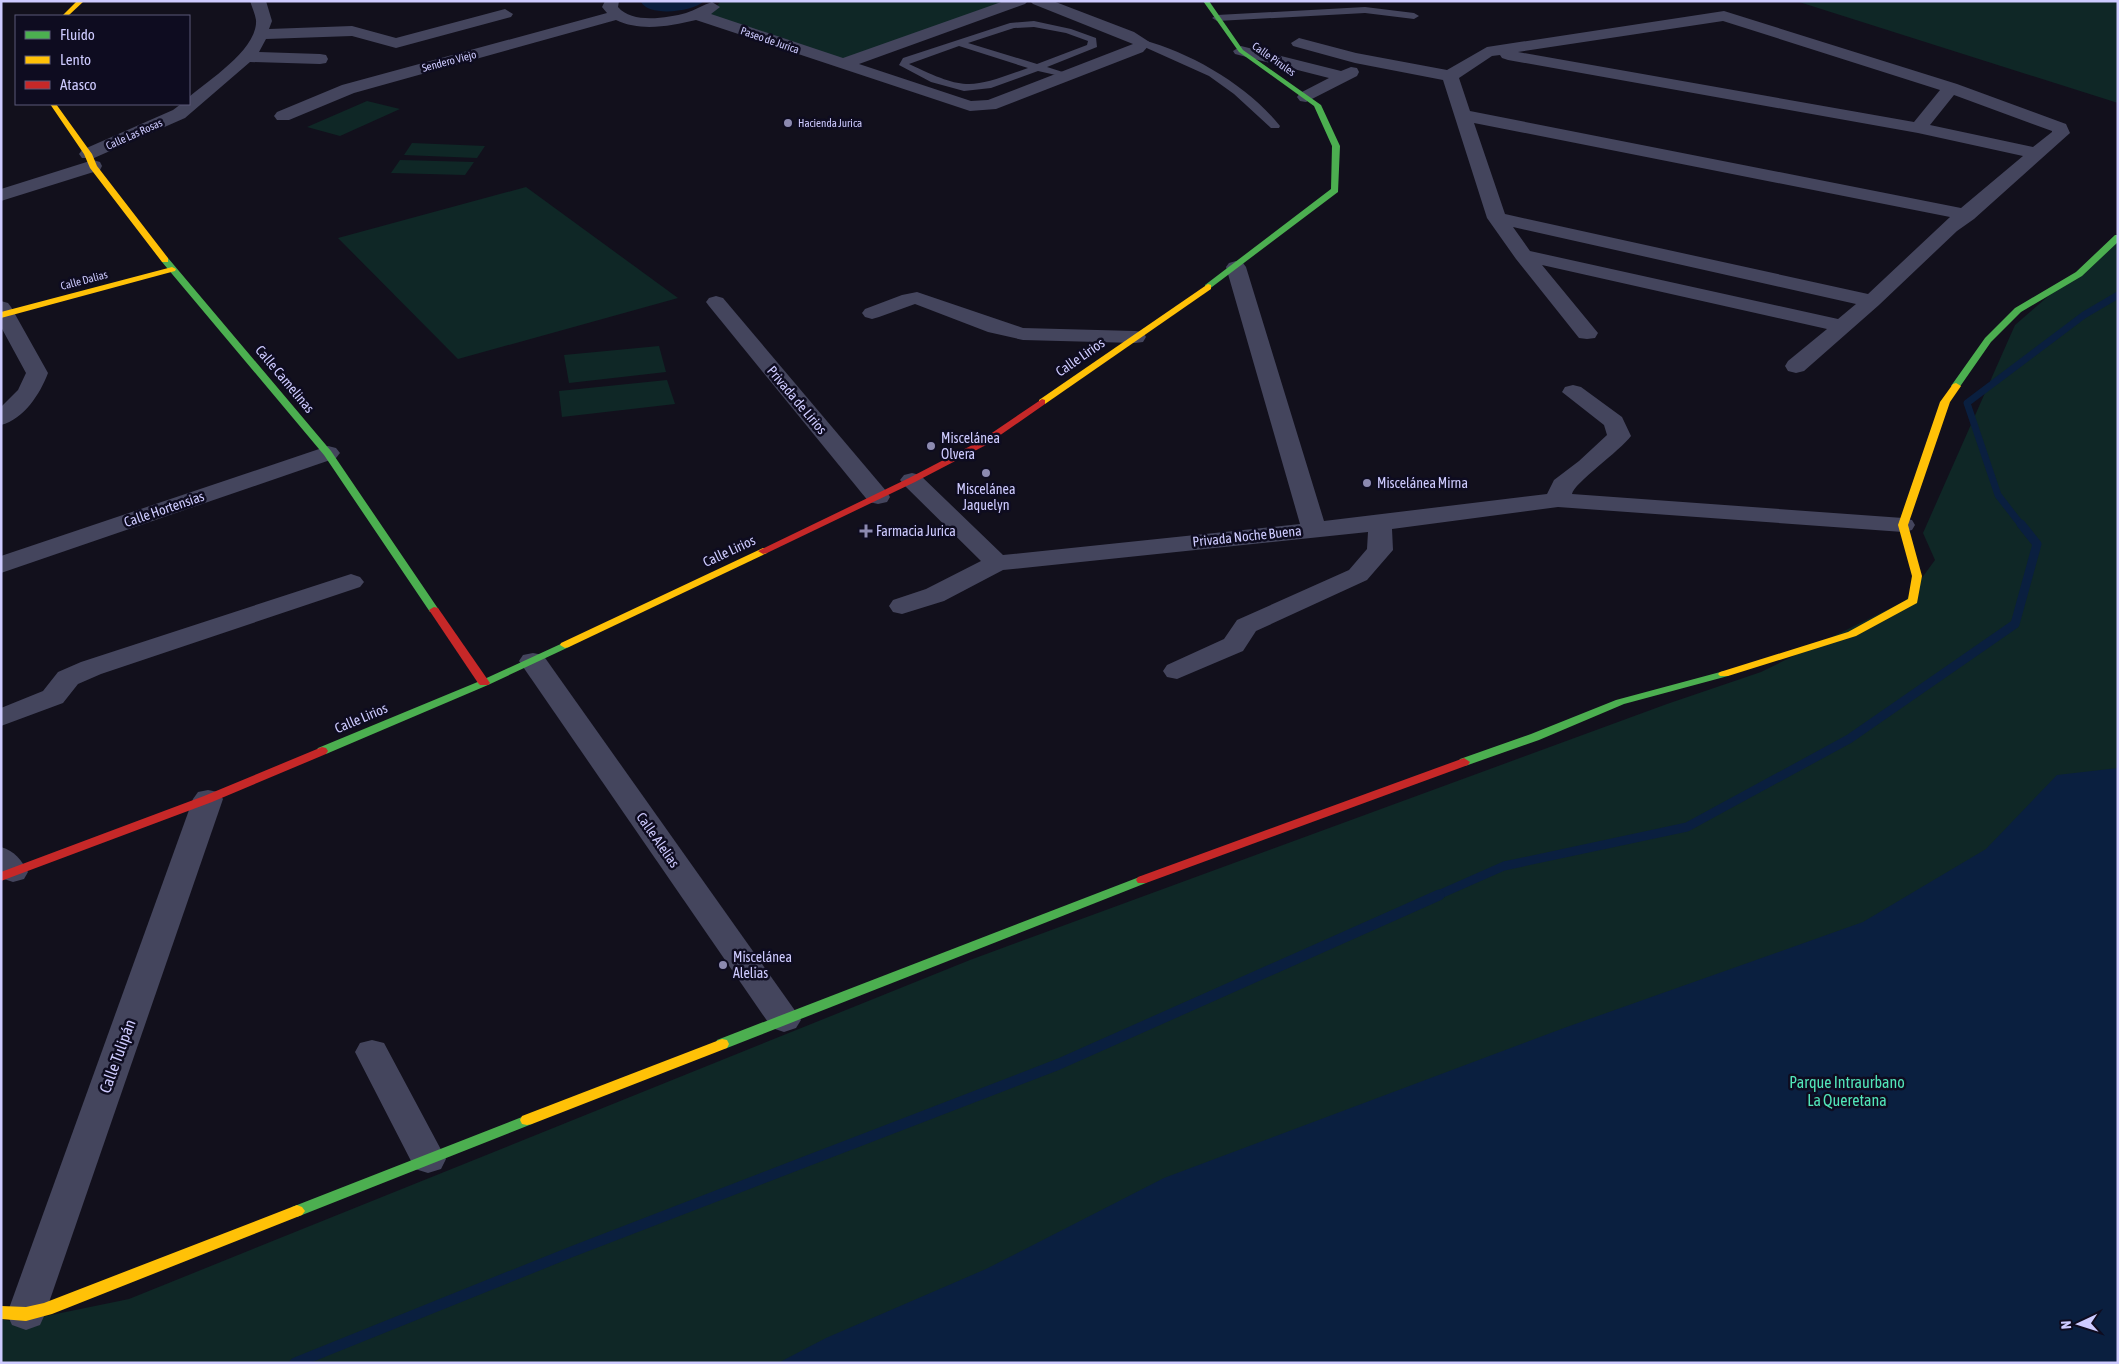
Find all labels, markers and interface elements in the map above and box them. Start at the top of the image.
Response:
legend [15,15,190,105]
street label: Paseo de Jurica [739,24,801,56]
text: Fluido [60,26,95,43]
street label: Calle Pirules [1250,40,1298,78]
street label: Sendero Viejo [421,48,477,74]
text: Lento [60,51,91,68]
text: Atasco [60,76,97,93]
street label: Calle Las Rosas [104,116,164,152]
marker: Hacienda Jurica [782,117,794,129]
place label: Hacienda Jurica [798,117,862,129]
street label: Calle Dalias [59,268,109,292]
street label: Calle Lirios [1053,334,1108,380]
street label: Calle Camelinas [252,342,318,416]
street label: Privada de Lirios [764,363,830,437]
place label: Miscelánea Olvera [941,430,1000,462]
marker: Miscelánea Olvera [925,440,937,452]
marker: Miscelánea Jaquelyn [980,467,992,479]
place label: Miscelánea Mirna [1377,475,1468,491]
marker: Miscelánea Mirna [1361,477,1373,489]
place label: Miscelánea Jaquelyn [957,481,1015,513]
street label: Calle Hortensias [122,488,206,530]
street label: Privada Noche Buena [1192,522,1302,550]
place label: Farmacia Jurica [876,523,956,539]
marker: Farmacia Jurica [860,525,872,537]
street label: Calle Lirios [700,532,758,570]
street label: Calle Lirios [332,700,390,736]
street label: Calle Alelias [633,809,683,871]
place label: Miscelánea Alelias [733,949,792,981]
marker: Miscelánea Alelias [717,959,729,971]
street label: Calle Tulipán [95,1017,140,1096]
park label: Parque Intraurbano La Queretana [1789,1073,1905,1109]
north arrow [2054,1299,2104,1349]
text: N [2058,1320,2074,1330]

